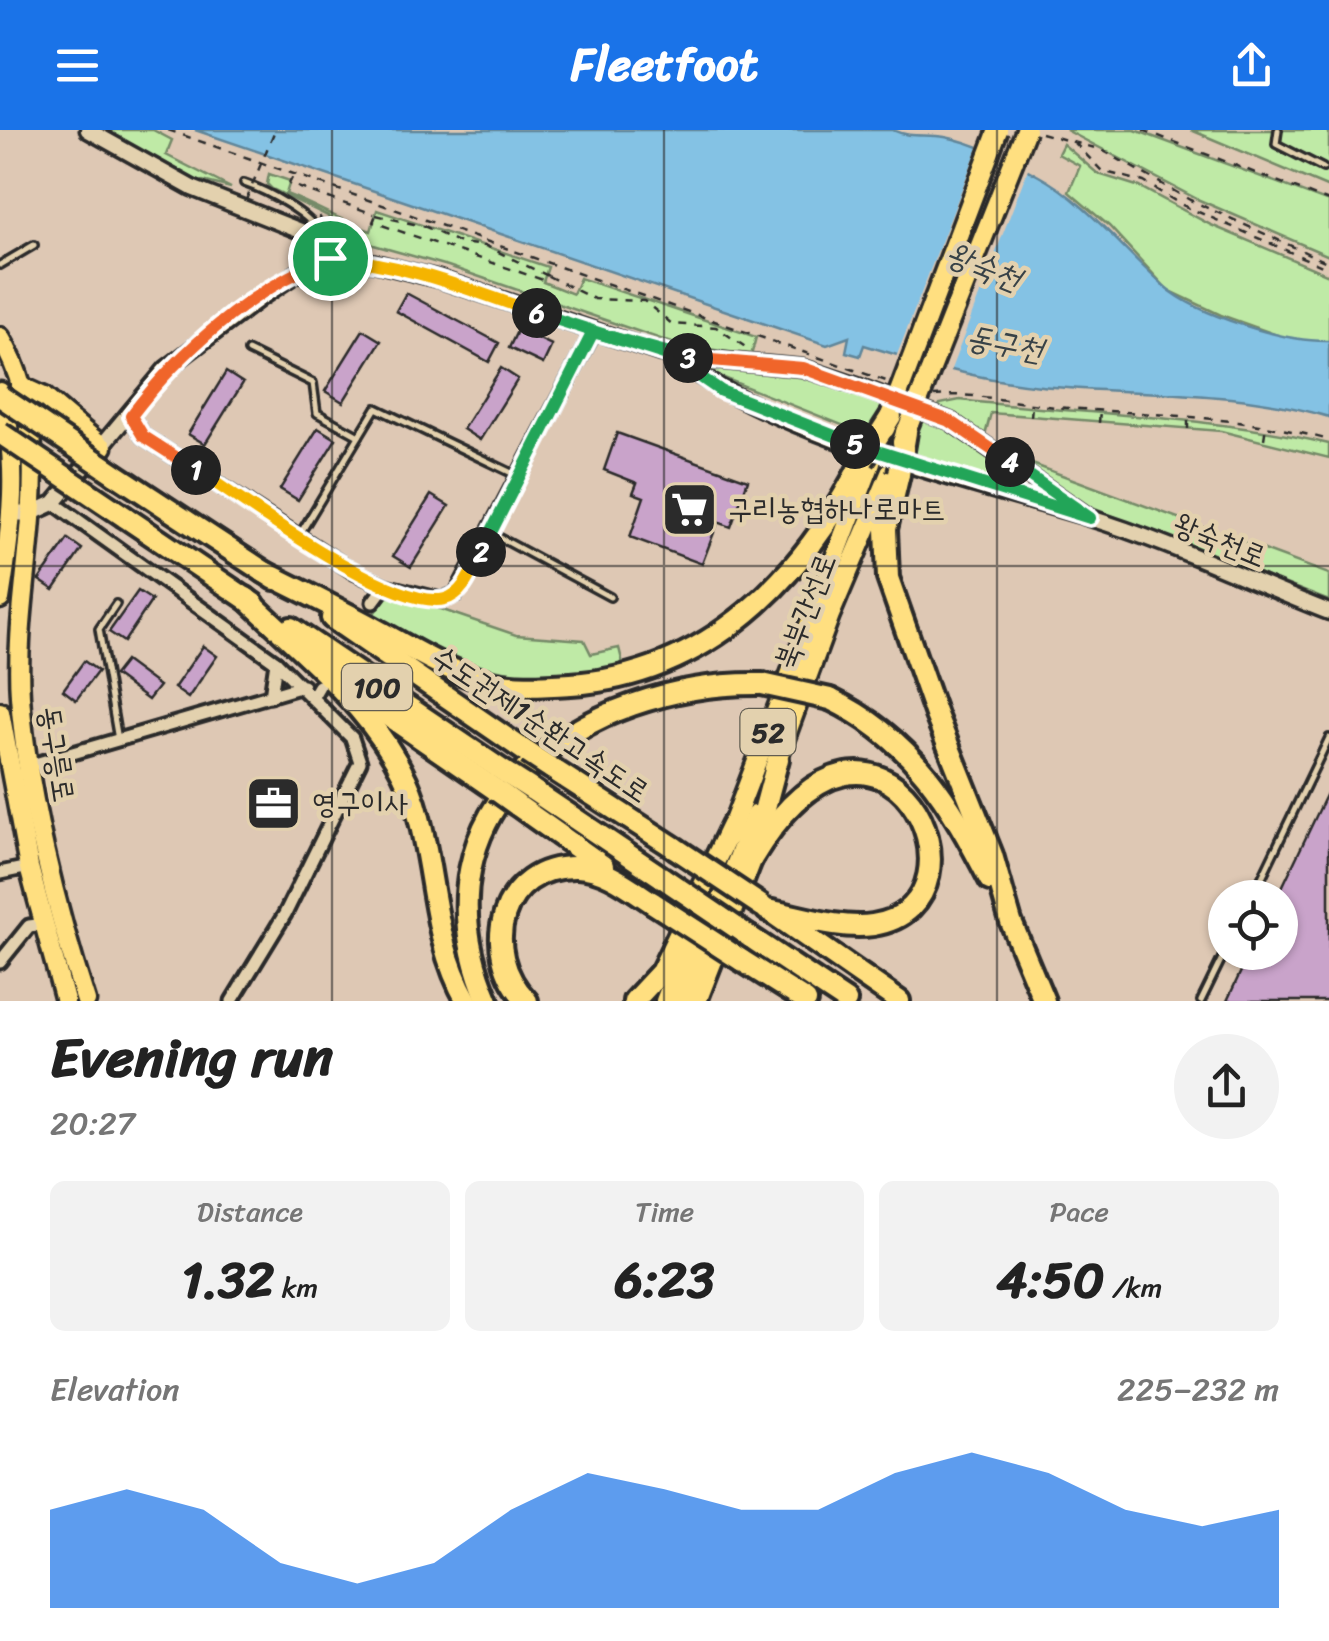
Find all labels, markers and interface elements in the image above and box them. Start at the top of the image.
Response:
text: Fleetfoot [571,25,758,105]
icon: menu [50,38,105,93]
icon: share [1224,38,1279,93]
pin [288,216,373,301]
water label: 왕숙천 [937,226,1033,309]
icon: arrive [303,231,358,286]
pin: 6 [512,288,562,338]
text: 6 [529,288,545,337]
water label: 동구천 [962,308,1051,379]
pin: 3 [663,333,713,383]
text: 3 [680,333,696,382]
pin: 5 [830,419,880,469]
text: 5 [846,419,864,468]
pin: 4 [985,437,1035,487]
text: 4 [1001,437,1019,486]
pin: 1 [171,445,221,495]
text: 1 [190,445,202,494]
supermarket icon: 구리농협하나로마트 [659,479,719,539]
place label: 구리농협하나로마트 [728,482,945,536]
street label: 왕숙천로 [1165,497,1275,583]
pin: 2 [456,527,506,577]
text: 2 [473,527,489,576]
street label: 북부간선로 [758,545,852,677]
street label: 수도권제1순환고속도로 [420,631,662,817]
road number: 100 [342,664,412,710]
street label: 동구릉로 [23,702,91,806]
road number: 52 [740,709,796,755]
office icon: 영구이사 [243,773,303,833]
place label: 영구이사 [312,776,409,830]
map controls [1208,880,1298,970]
button: locate [1208,880,1298,970]
text: Evening run [50,1009,333,1106]
button: share [1174,1034,1279,1139]
text: 20:27 [50,1095,135,1152]
text: Distance [197,1187,303,1236]
text: Time [635,1187,694,1236]
text: Pace [1049,1187,1109,1236]
text: 1.32 [182,1236,274,1325]
text: 6:23 [615,1236,714,1325]
text: 4:50 [996,1236,1105,1325]
text: km [274,1263,318,1312]
text: /km [1105,1263,1162,1312]
text: Elevation [50,1361,180,1418]
text: 225–232 m [1117,1361,1279,1418]

